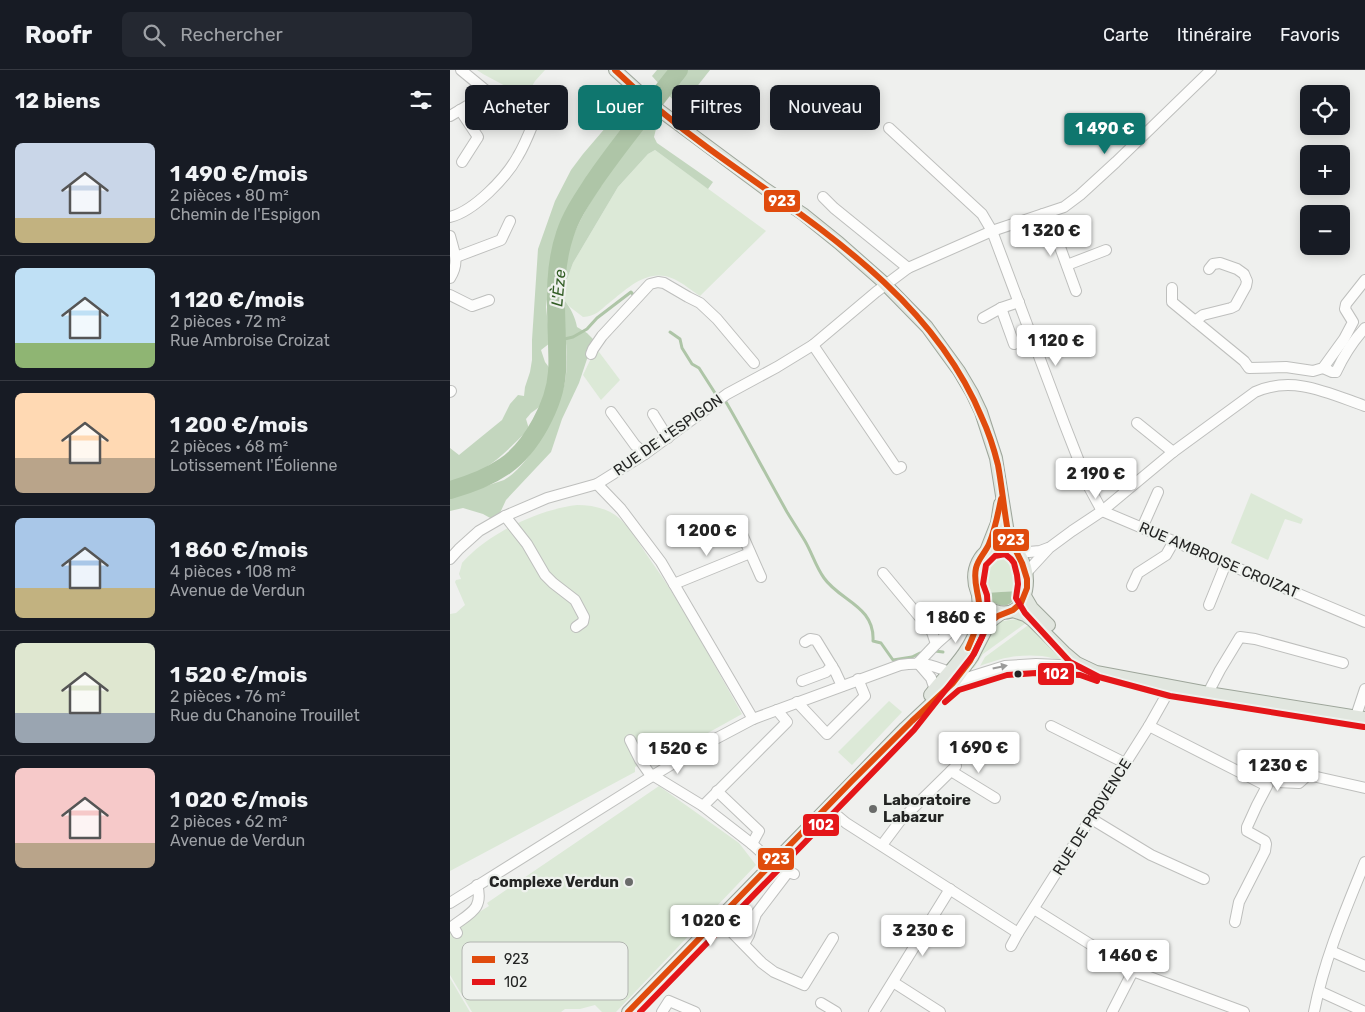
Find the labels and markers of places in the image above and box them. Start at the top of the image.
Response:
pin: 1 490 € [1059,112,1151,155]
pin: 1 320 € [1005,214,1097,257]
pin: 1 120 € [1010,324,1102,367]
pin: 2 190 € [1050,458,1142,500]
pin: 1 200 € [661,514,753,557]
pin: 1 860 € [910,602,1002,644]
unlabelled marker [1013,669,1023,679]
pin: 1 520 € [632,732,724,775]
pin: 1 690 € [933,732,1025,774]
pin: 1 230 € [1232,750,1324,792]
place label: Laboratoire Labazur [883,791,971,826]
marker: Laboratoire Labazur [867,803,879,815]
place label: Complexe Verdun [489,873,619,891]
marker: Complexe Verdun [623,876,635,888]
pin: 1 020 € [665,904,757,947]
pin: 3 230 € [877,914,969,957]
pin: 1 460 € [1082,940,1174,982]

